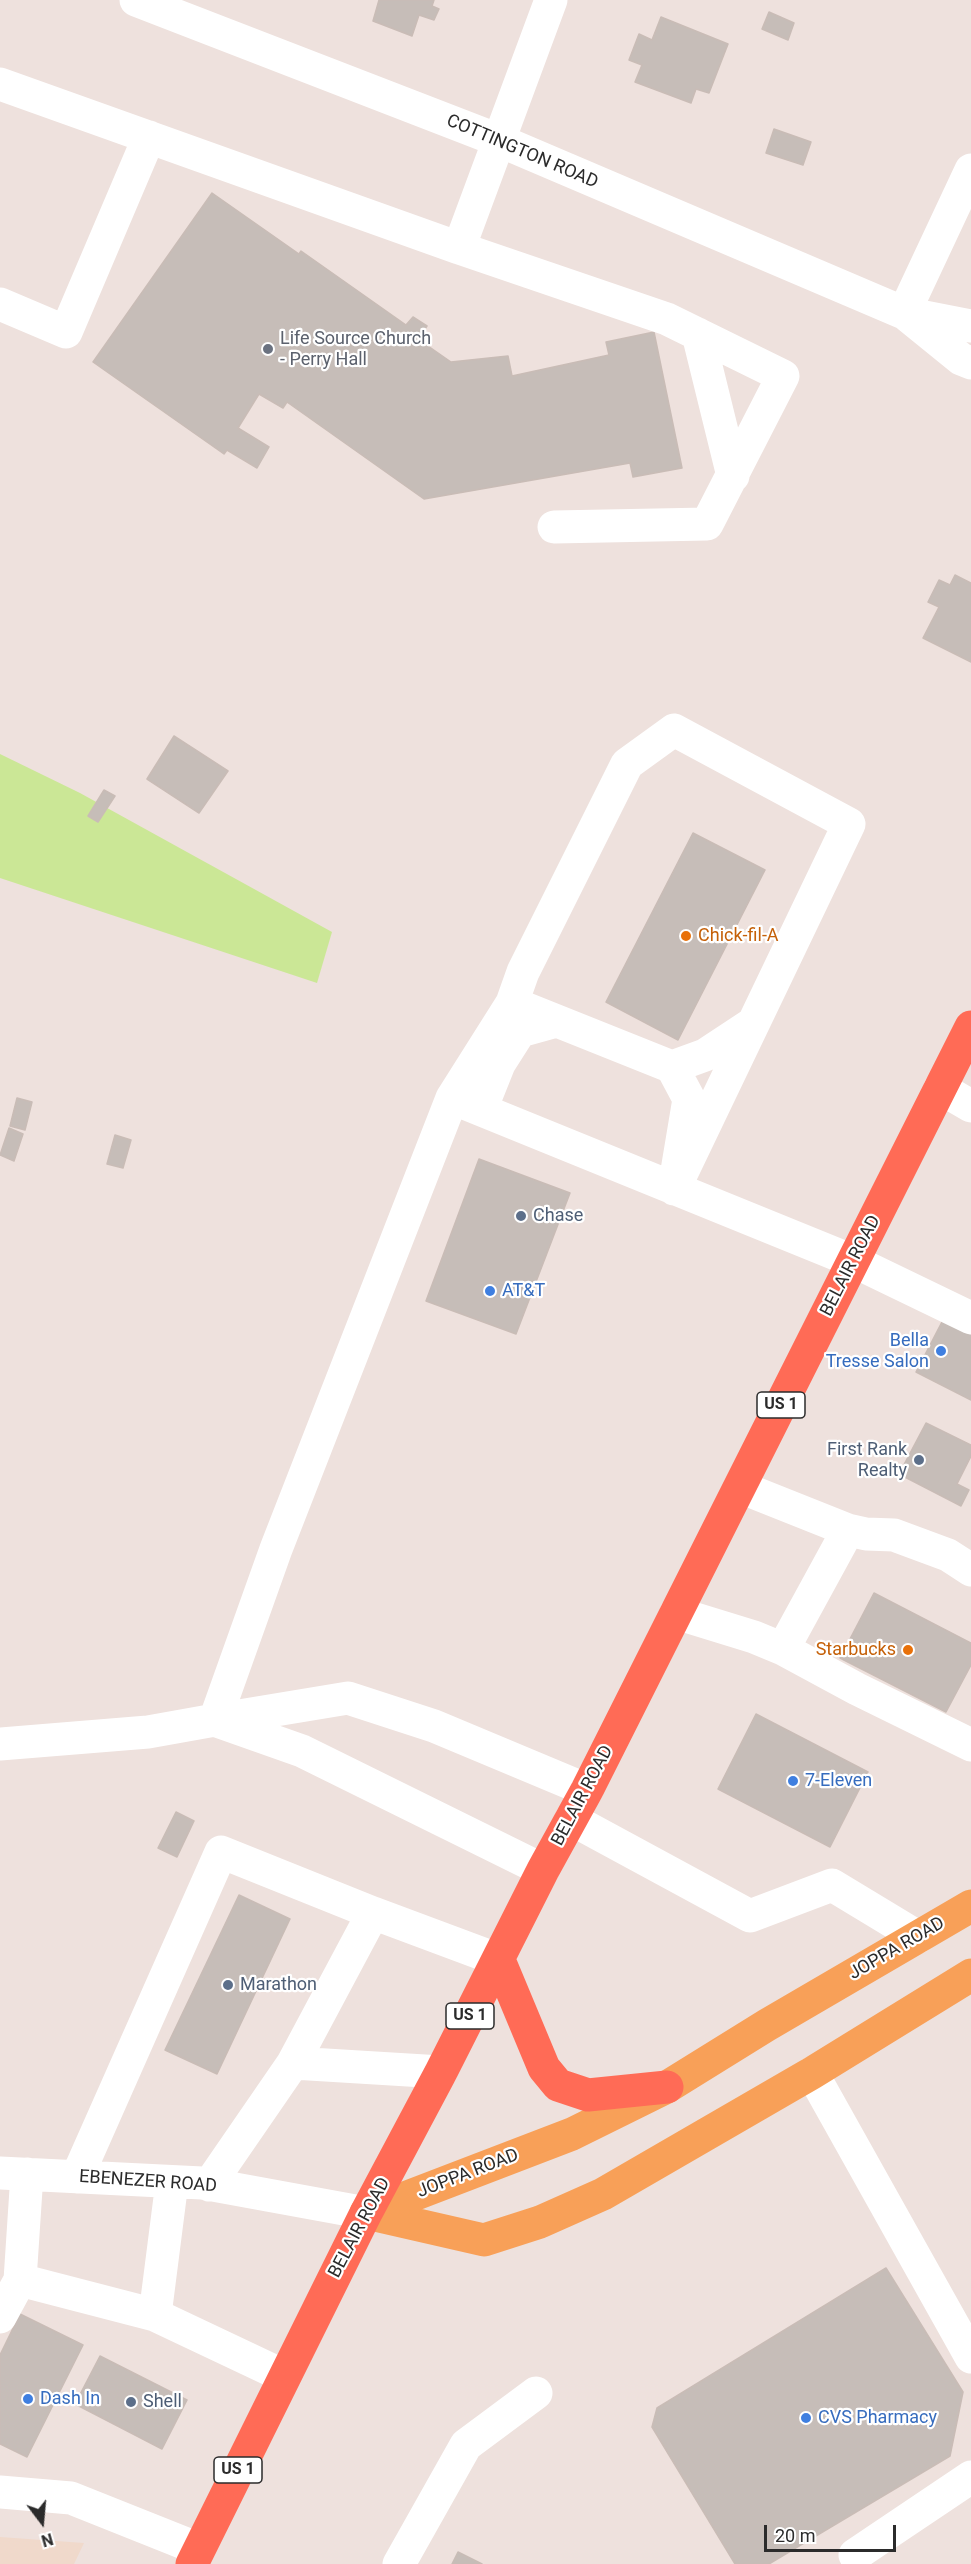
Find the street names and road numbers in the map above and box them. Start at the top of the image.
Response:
street label: COTTINGTON ROAD [443,110,601,194]
street label: BELAIR ROAD [816,1212,886,1320]
road number: US 1 [757,1392,805,1418]
street label: BELAIR ROAD [548,1742,618,1850]
street label: JOPPA ROAD [845,1913,949,1985]
road number: US 1 [446,2003,494,2029]
street label: JOPPA ROAD [414,2145,522,2203]
street label: EBENEZER ROAD [78,2166,218,2198]
street label: BELAIR ROAD [325,2174,395,2282]
road number: US 1 [214,2457,262,2483]

